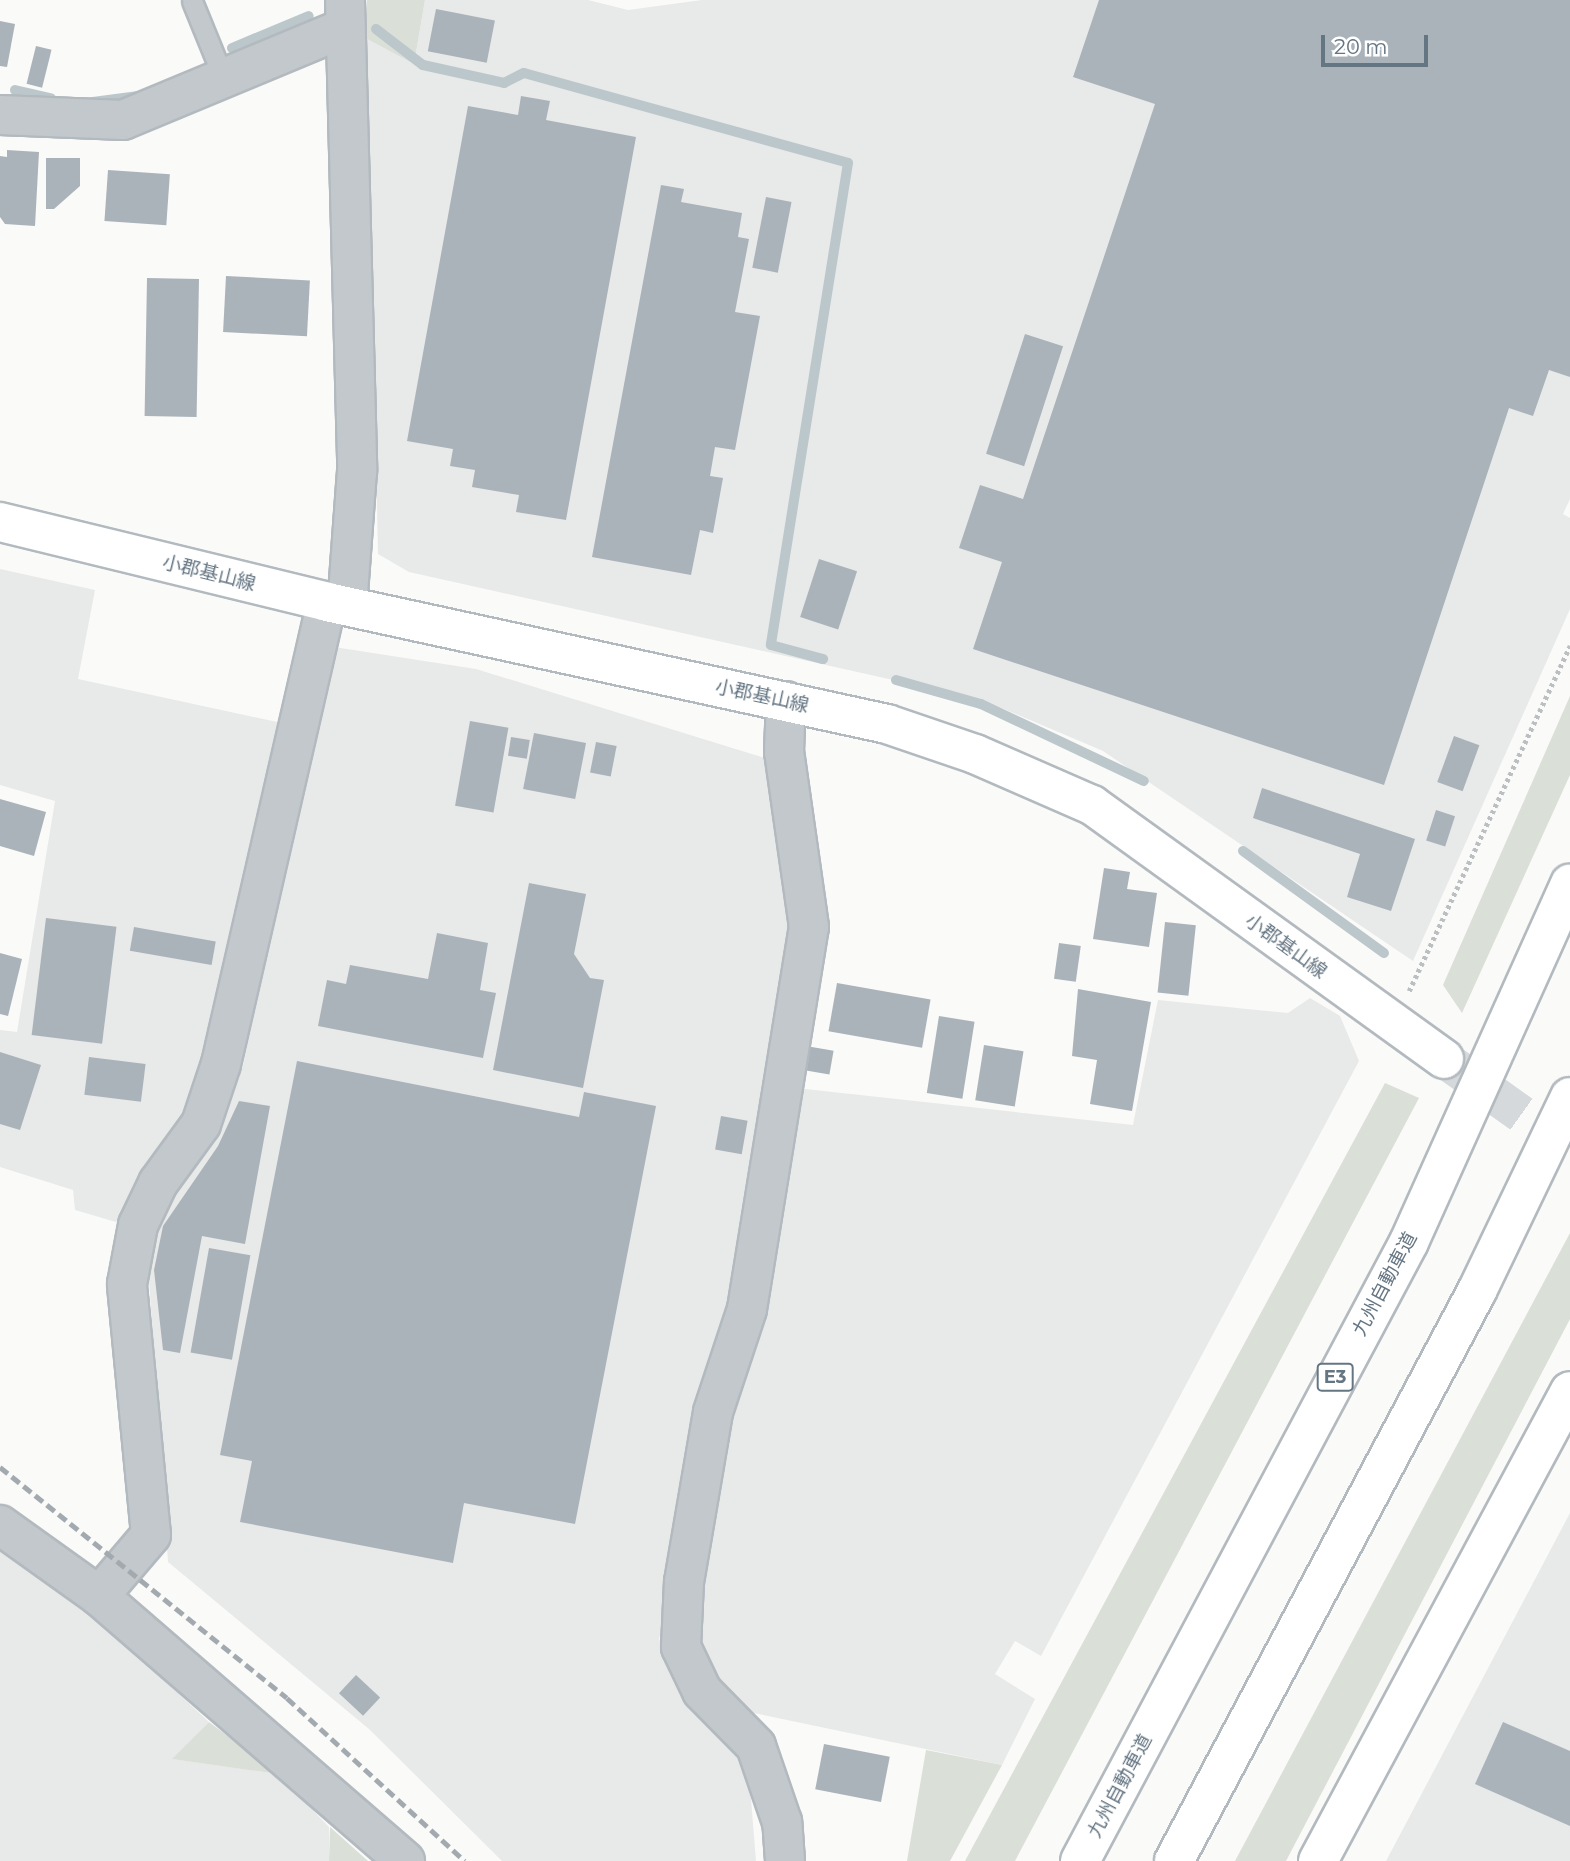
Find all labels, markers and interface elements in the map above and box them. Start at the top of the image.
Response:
scale bar [1325,21,1432,65]
text: 20 m [1334,34,1388,59]
street label: 小郡基山線 [160,550,258,596]
street label: 小郡基山線 [713,675,811,717]
street label: 小郡基山線 [1241,909,1331,983]
street label: 九州自動車道 [1348,1228,1422,1340]
road number: E3 [1316,1362,1354,1392]
street label: 九州自動車道 [1083,1730,1157,1842]

